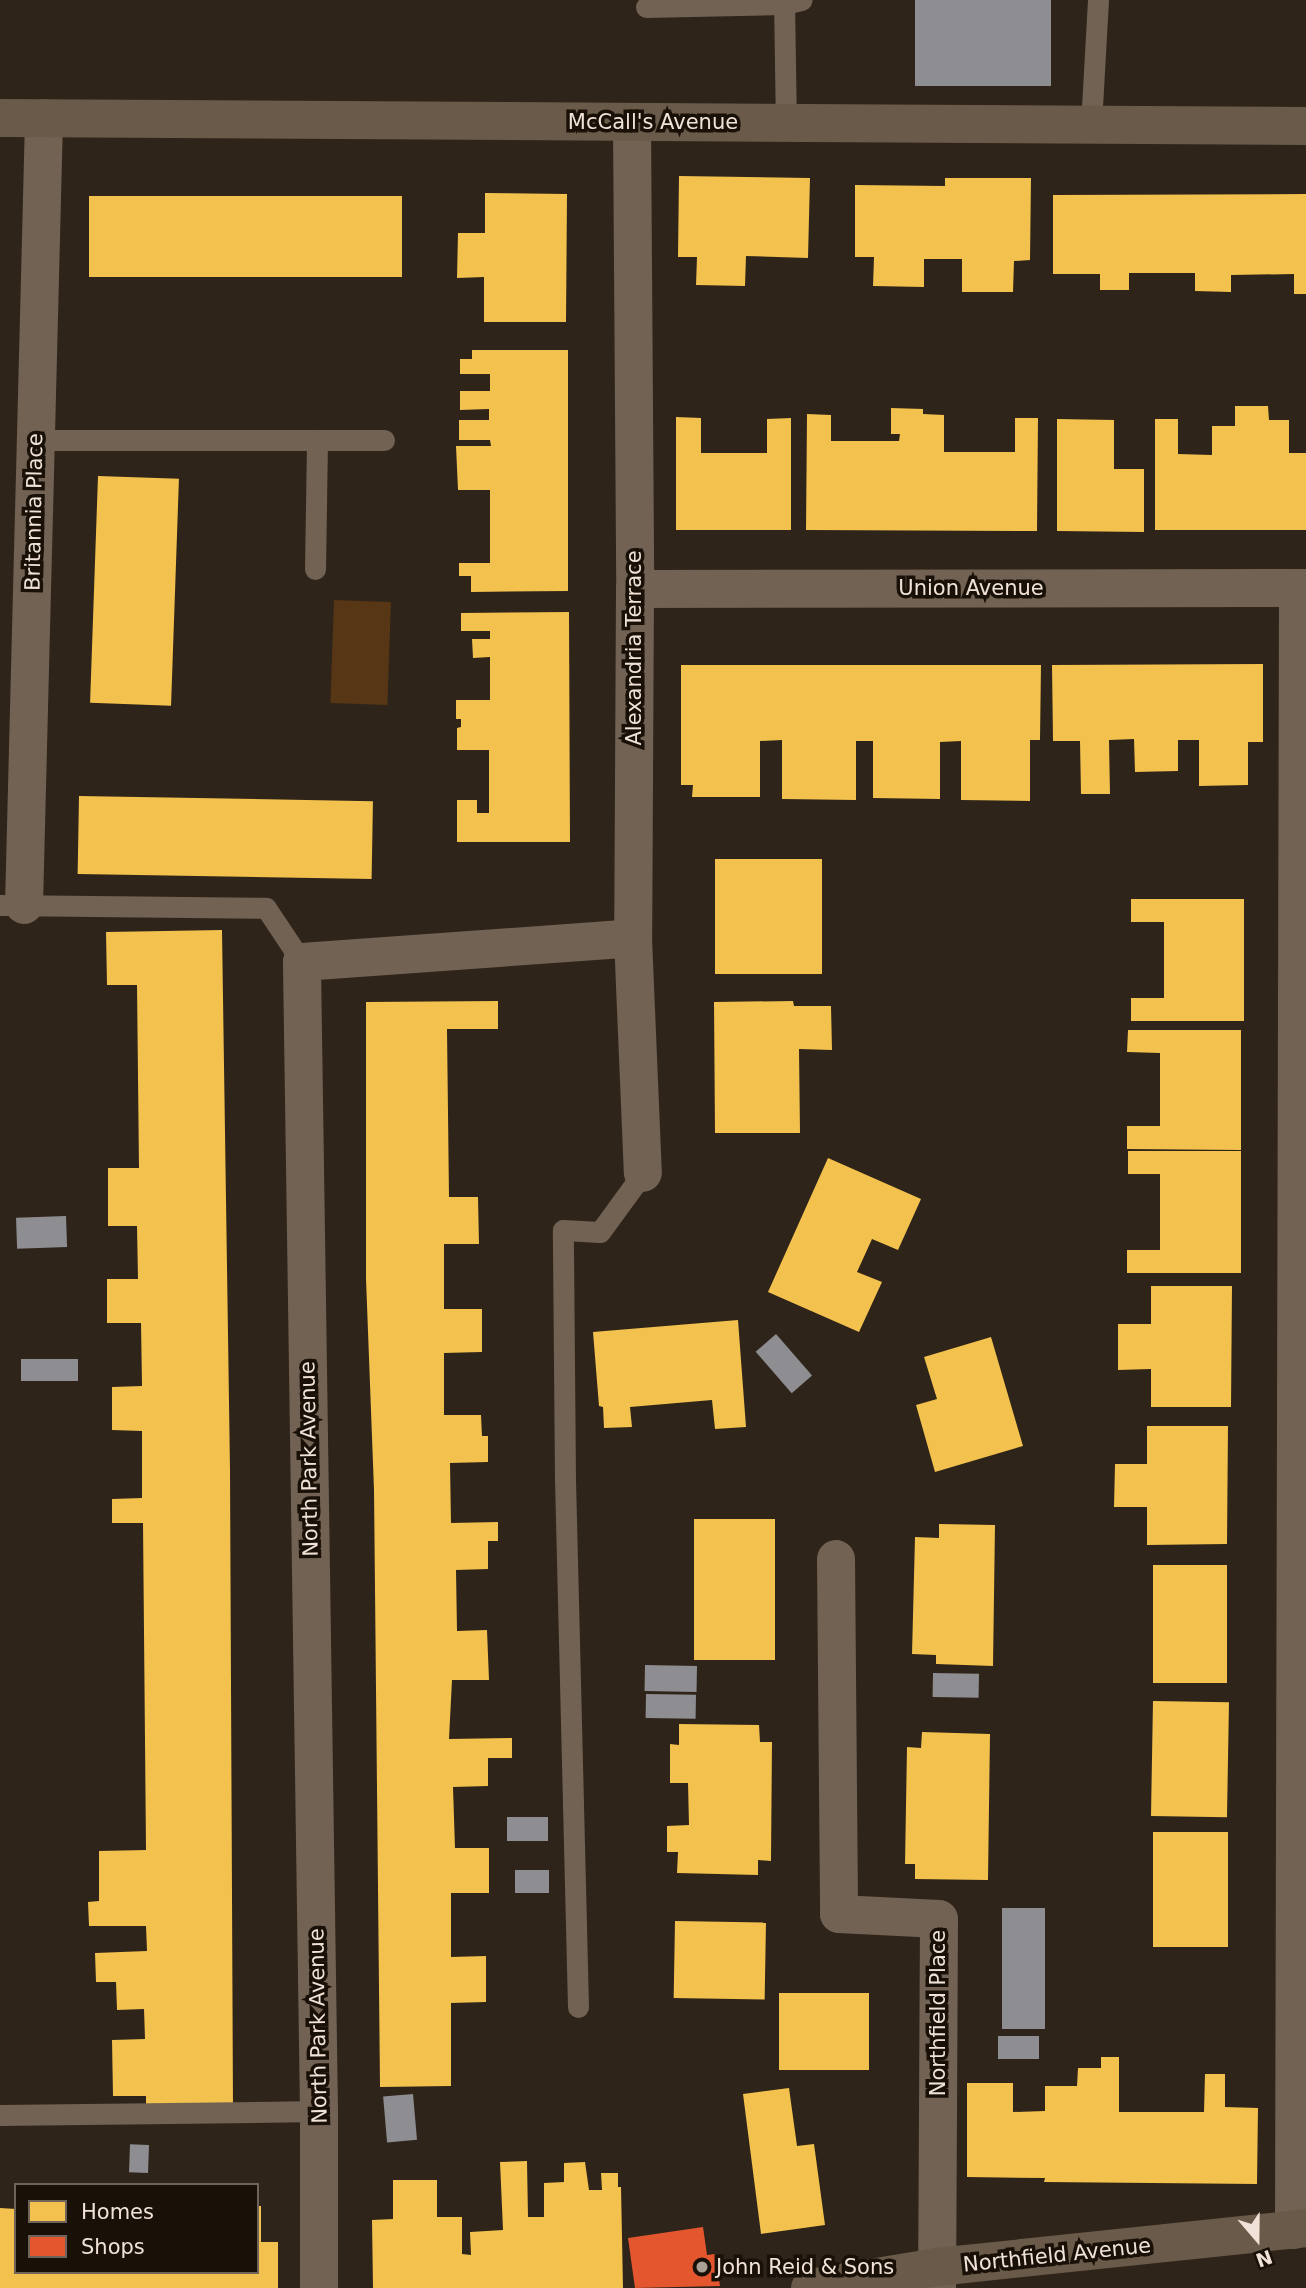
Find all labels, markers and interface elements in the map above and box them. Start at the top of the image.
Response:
street label: McCall's Avenue [568,109,738,135]
street label: Britannia Place [20,433,48,591]
street label: Alexandria Terrace [621,550,647,746]
street label: Union Avenue [898,575,1044,601]
street label: North Park Avenue [295,1361,323,1557]
street label: North Park Avenue [304,1928,332,2124]
street label: Northfield Place [925,1930,951,2096]
legend [14,2183,259,2274]
text: Homes [81,2200,154,2224]
north arrow [1222,2204,1292,2274]
street label: Northfield Avenue [962,2233,1152,2277]
text: Shops [81,2235,145,2259]
text: N [1253,2246,1275,2272]
place label: John Reid & Sons [716,2254,894,2280]
marker: John Reid & Sons [694,2259,710,2275]

